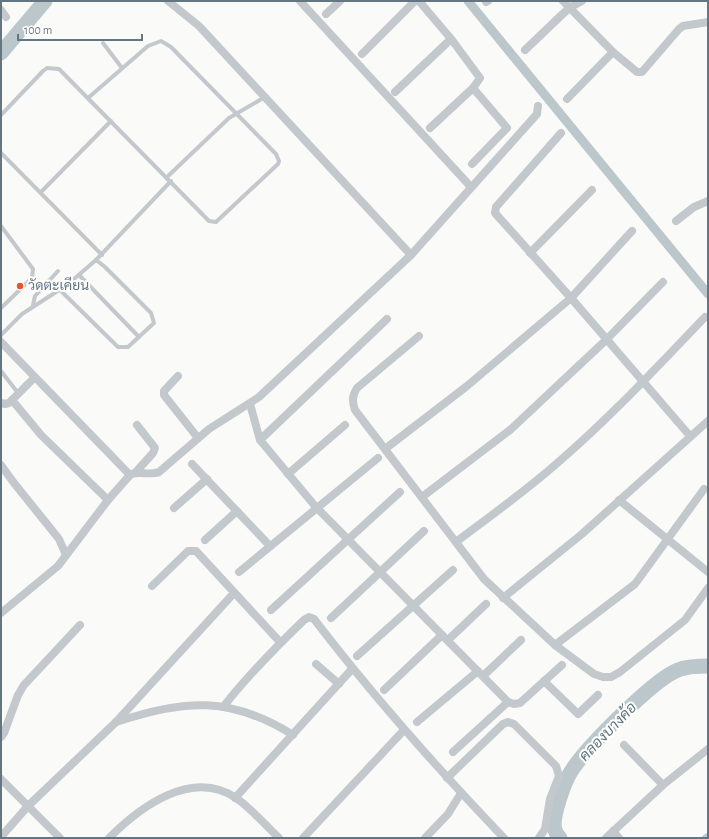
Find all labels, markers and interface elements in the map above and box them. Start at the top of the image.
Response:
scale bar [18,16,142,42]
text: 100 m [24,24,52,36]
place label: วัดตะเคียน [28,276,89,293]
marker: วัดตะเคียน [15,281,25,291]
water label: คลองบางค้อ [574,698,640,764]

